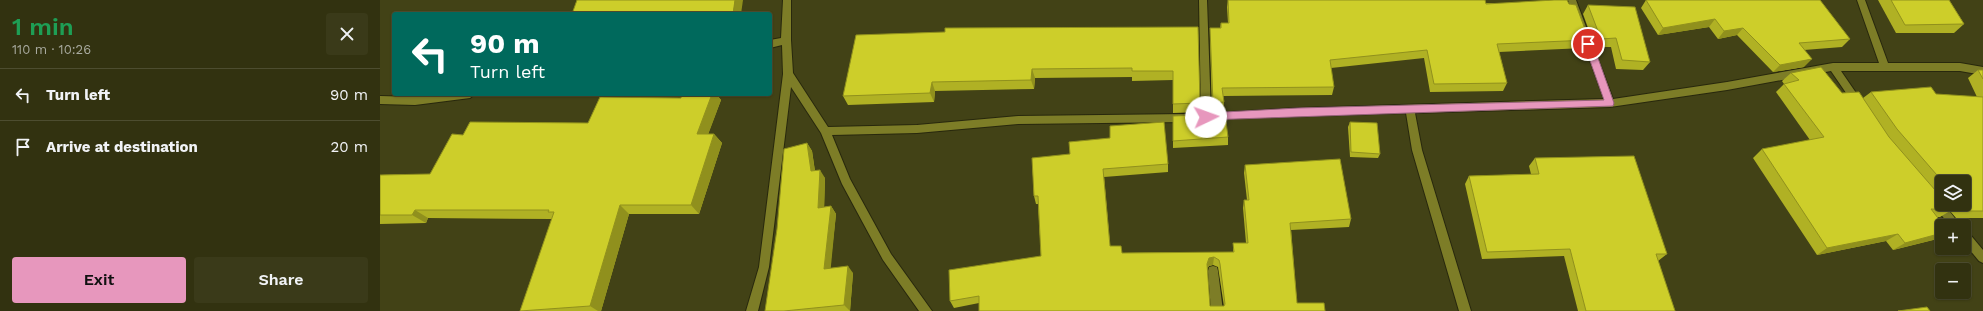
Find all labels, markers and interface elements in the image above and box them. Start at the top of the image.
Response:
text: 1 min [12,13,74,41]
button: close [326,13,368,55]
text: 90 m [470,27,540,60]
pin [1571,27,1605,61]
icon: left [404,28,456,80]
icon: arrive [1577,33,1599,55]
text: 110 m · 10:26 [12,42,91,57]
text: Turn left [470,61,545,82]
icon: left [12,84,34,106]
text: Turn left [46,86,110,104]
text: 90 m [330,86,368,104]
position arrow [1185,96,1227,138]
icon: arrive [12,136,34,158]
text: Arrive at destination [46,138,198,156]
text: 20 m [331,138,368,156]
map controls [1935,175,1971,299]
button: layers [1935,175,1971,211]
button: + [1935,219,1971,255]
button: Exit [12,257,186,303]
button: Share [194,257,368,303]
button: − [1935,263,1971,299]

